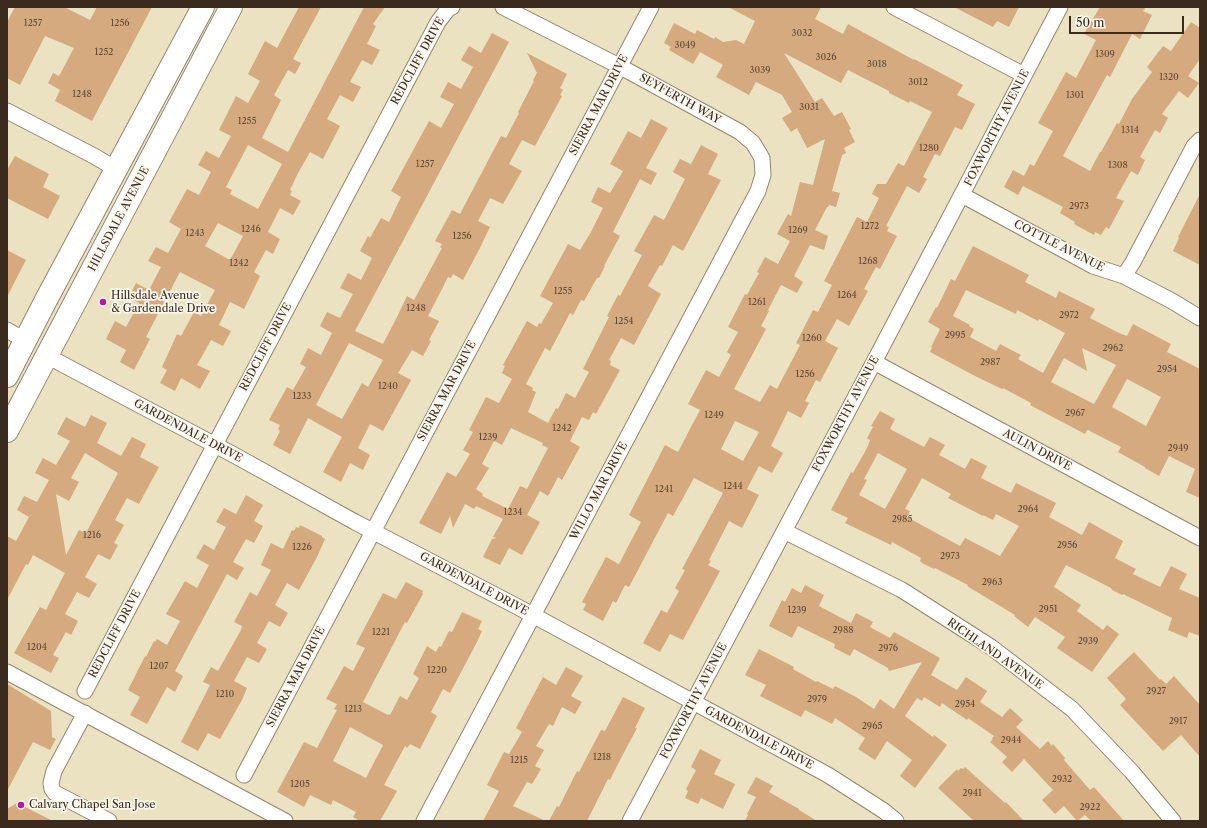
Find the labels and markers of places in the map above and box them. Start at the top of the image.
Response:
place label: Hillsdale Avenue & Gardendale Drive [111,289,215,315]
marker: Hillsdale Avenue & Gardendale Drive [98,297,108,307]
place label: Calvary Chapel San Jose [29,798,155,812]
marker: Calvary Chapel San Jose [16,800,26,810]

